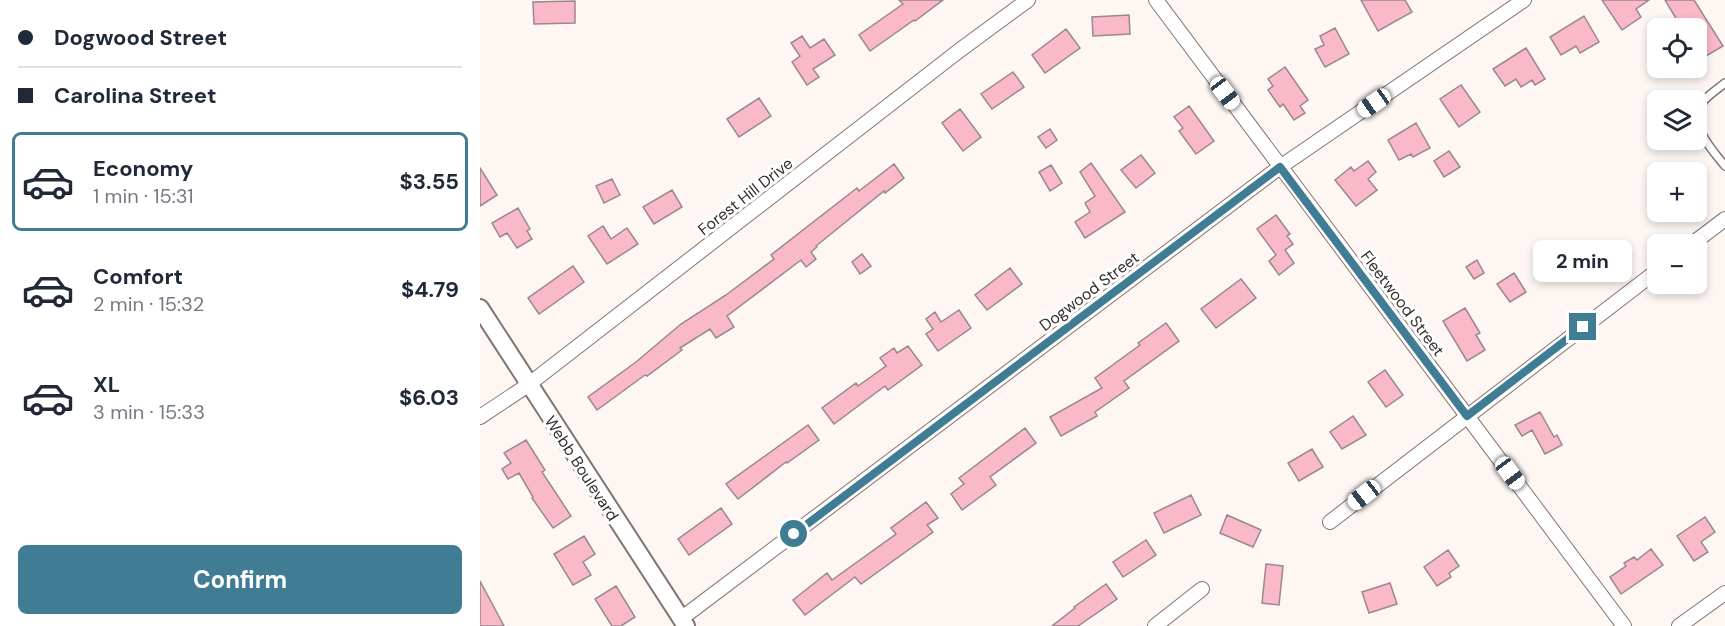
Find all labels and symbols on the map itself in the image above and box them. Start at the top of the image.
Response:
car [1207,73,1243,113]
car [1354,85,1394,121]
street label: Forest Hill Drive [694,153,797,240]
callout: 2 min [1534,240,1632,282]
street label: Fleetwood Street [1356,246,1449,360]
street label: Dogwood Street [1035,247,1143,336]
route end [1569,313,1596,340]
street label: Webb Boulevard [540,412,623,525]
car [1492,453,1528,493]
car [1344,477,1384,513]
route start [780,520,807,547]

